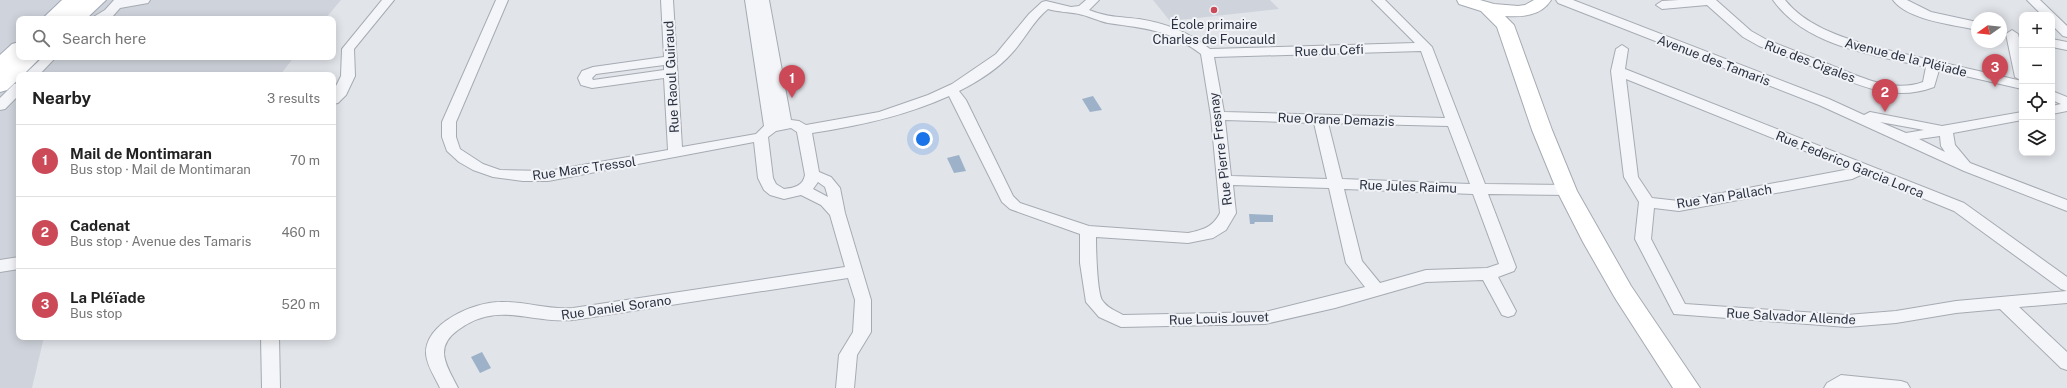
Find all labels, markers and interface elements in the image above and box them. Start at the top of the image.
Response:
marker: École primaire Charles de Foucauld [1209,5,1219,15]
north arrow [1971,12,2007,48]
map controls [2019,12,2055,156]
button: + [2019,12,2055,48]
search box [16,16,336,60]
place label: École primaire Charles de Foucauld [1153,16,1275,47]
street label: Rue Raoul Guiraud [661,20,682,133]
icon: search [30,27,52,49]
text: Search here [62,30,146,47]
street label: Avenue des Tamaris [1655,32,1772,89]
street label: Avenue de la Pléïade [1843,35,1969,80]
street label: Rue des Cigales [1762,37,1857,86]
street label: Rue du Cefi [1294,42,1364,59]
button: − [2019,48,2055,84]
pin: 3 [1982,54,2008,87]
pin: 1 [779,65,805,98]
pin: 2 [1872,79,1898,112]
button: locate [2019,84,2055,120]
text: Nearby [32,88,91,108]
text: 3 results [267,91,320,106]
street label: Rue Pierre Fresnay [1206,91,1235,206]
street label: Rue Orane Demazis [1277,110,1395,129]
button: layers [2019,120,2055,156]
street label: Rue Federico Garcia Lorca [1774,128,1926,201]
your location [913,129,933,149]
text: Mail de Montimaran [70,145,212,162]
text: 1 [42,153,48,168]
text: 70 m [290,153,320,168]
street label: Rue Marc Tressol [531,154,637,183]
text: Bus stop · Mail de Montimaran [70,162,251,177]
street label: Rue Jules Raimu [1359,177,1457,196]
street label: Rue Yan Pallach [1675,182,1773,211]
text: Cadenat [70,217,130,234]
text: 2 [41,225,49,240]
text: 460 m [281,225,320,240]
text: Bus stop · Avenue des Tamaris [70,234,251,249]
text: La Pléïade [70,289,145,306]
street label: Rue Daniel Sorano [560,292,672,323]
text: 3 [41,297,49,312]
text: 520 m [282,297,320,312]
text: Bus stop [70,306,122,321]
street label: Rue Salvador Allende [1726,306,1856,327]
street label: Rue Louis Jouvet [1169,309,1269,328]

